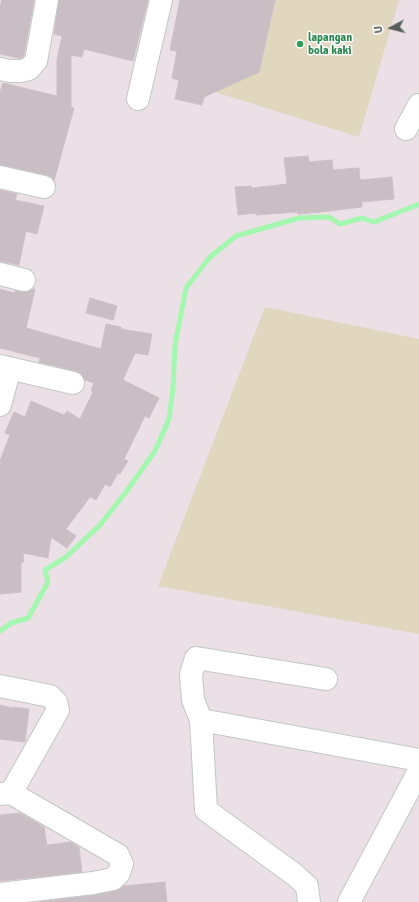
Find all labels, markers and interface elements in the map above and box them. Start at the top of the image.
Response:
north arrow [371,8,411,48]
text: U [372,25,385,34]
place label: lapangan bola kaki [308,31,352,57]
marker: lapangan bola kaki [295,39,305,49]

